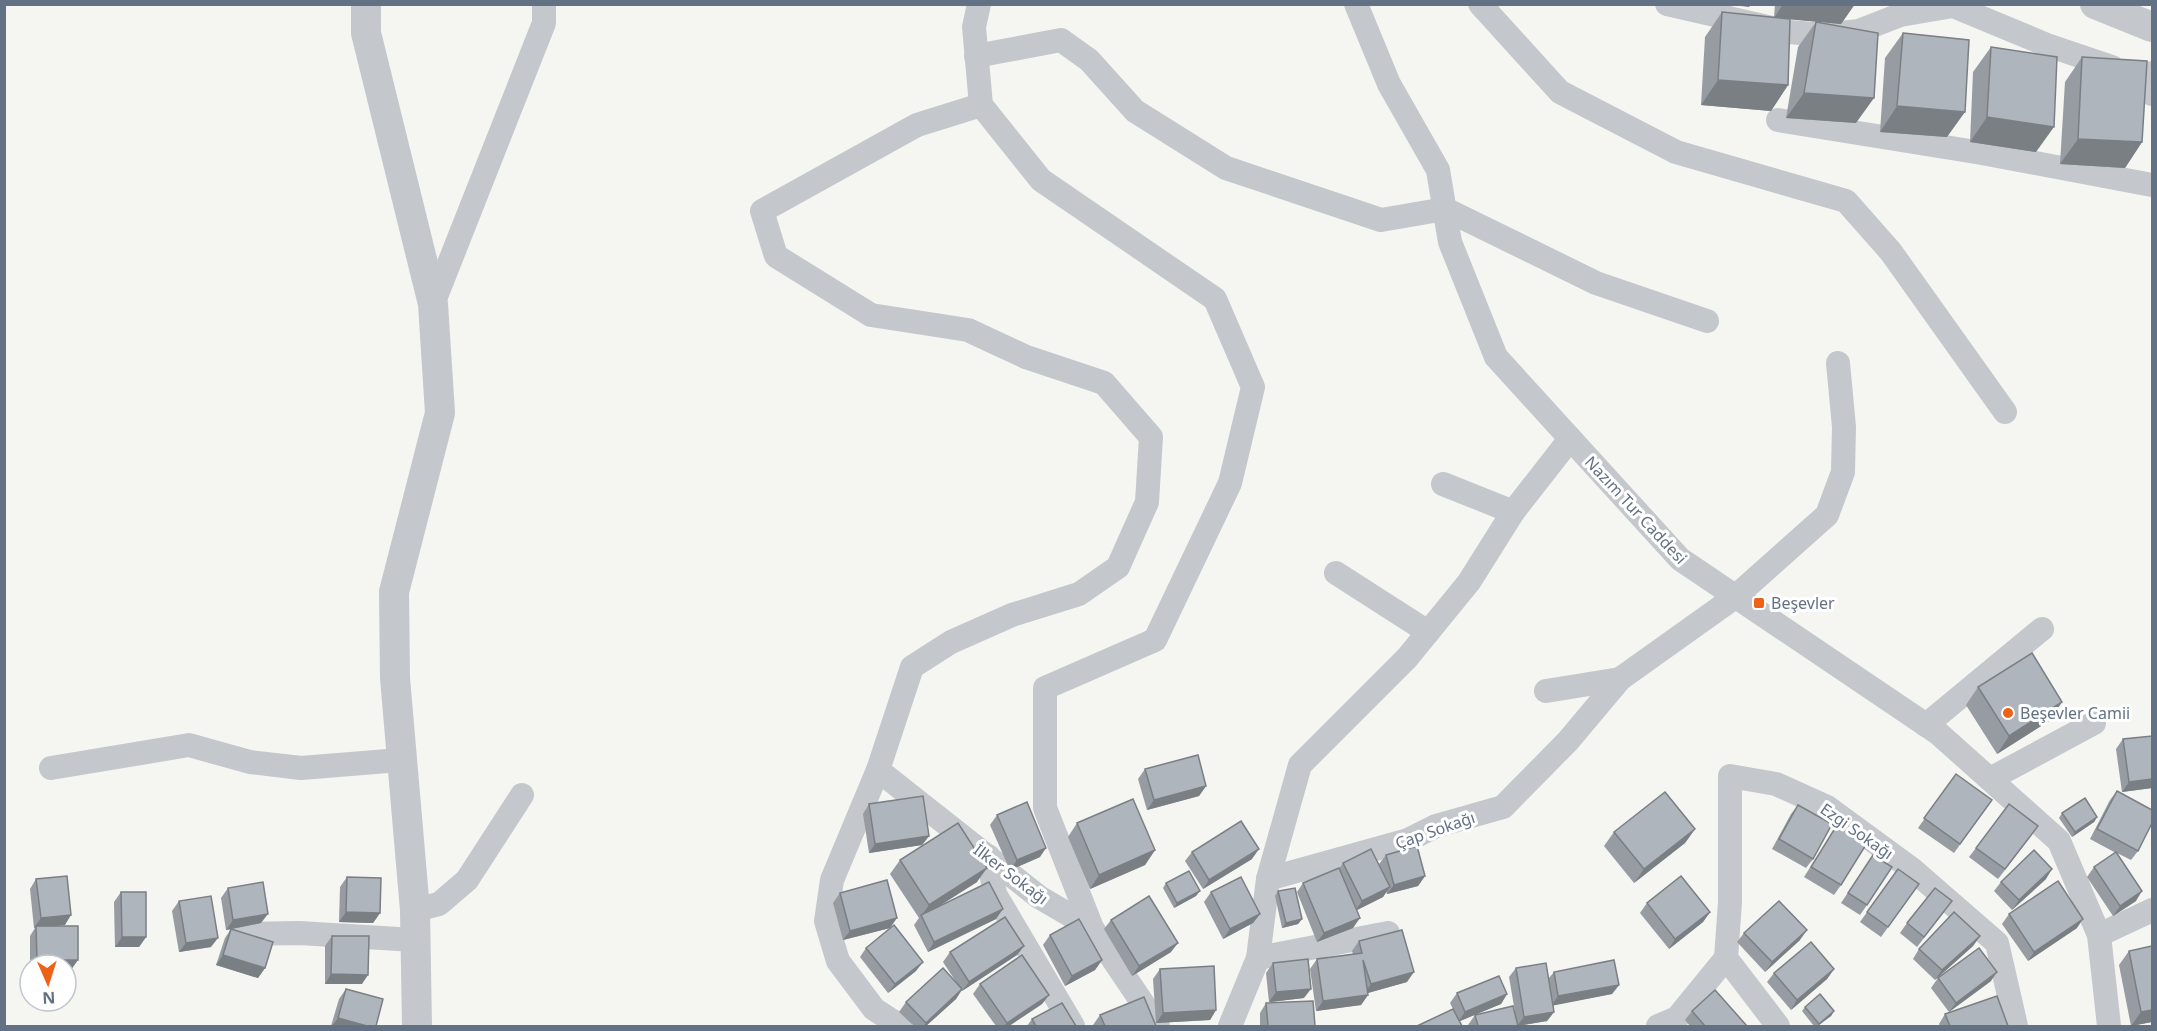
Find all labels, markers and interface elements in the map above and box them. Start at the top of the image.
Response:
street label: Nazım Tur Caddesi [1580,451,1692,569]
place label: Beşevler [1771,592,1835,614]
marker: Beşevler [1752,596,1766,610]
place label: Beşevler Camii [2020,702,2130,724]
marker: Beşevler Camii [2001,706,2015,720]
street label: Ezgi Sokağı [1816,798,1898,864]
street label: Çap Sokağı [1392,806,1478,854]
street label: İlker Sokağı [969,839,1053,909]
north arrow [18,953,78,1013]
text: N [42,987,56,1009]

